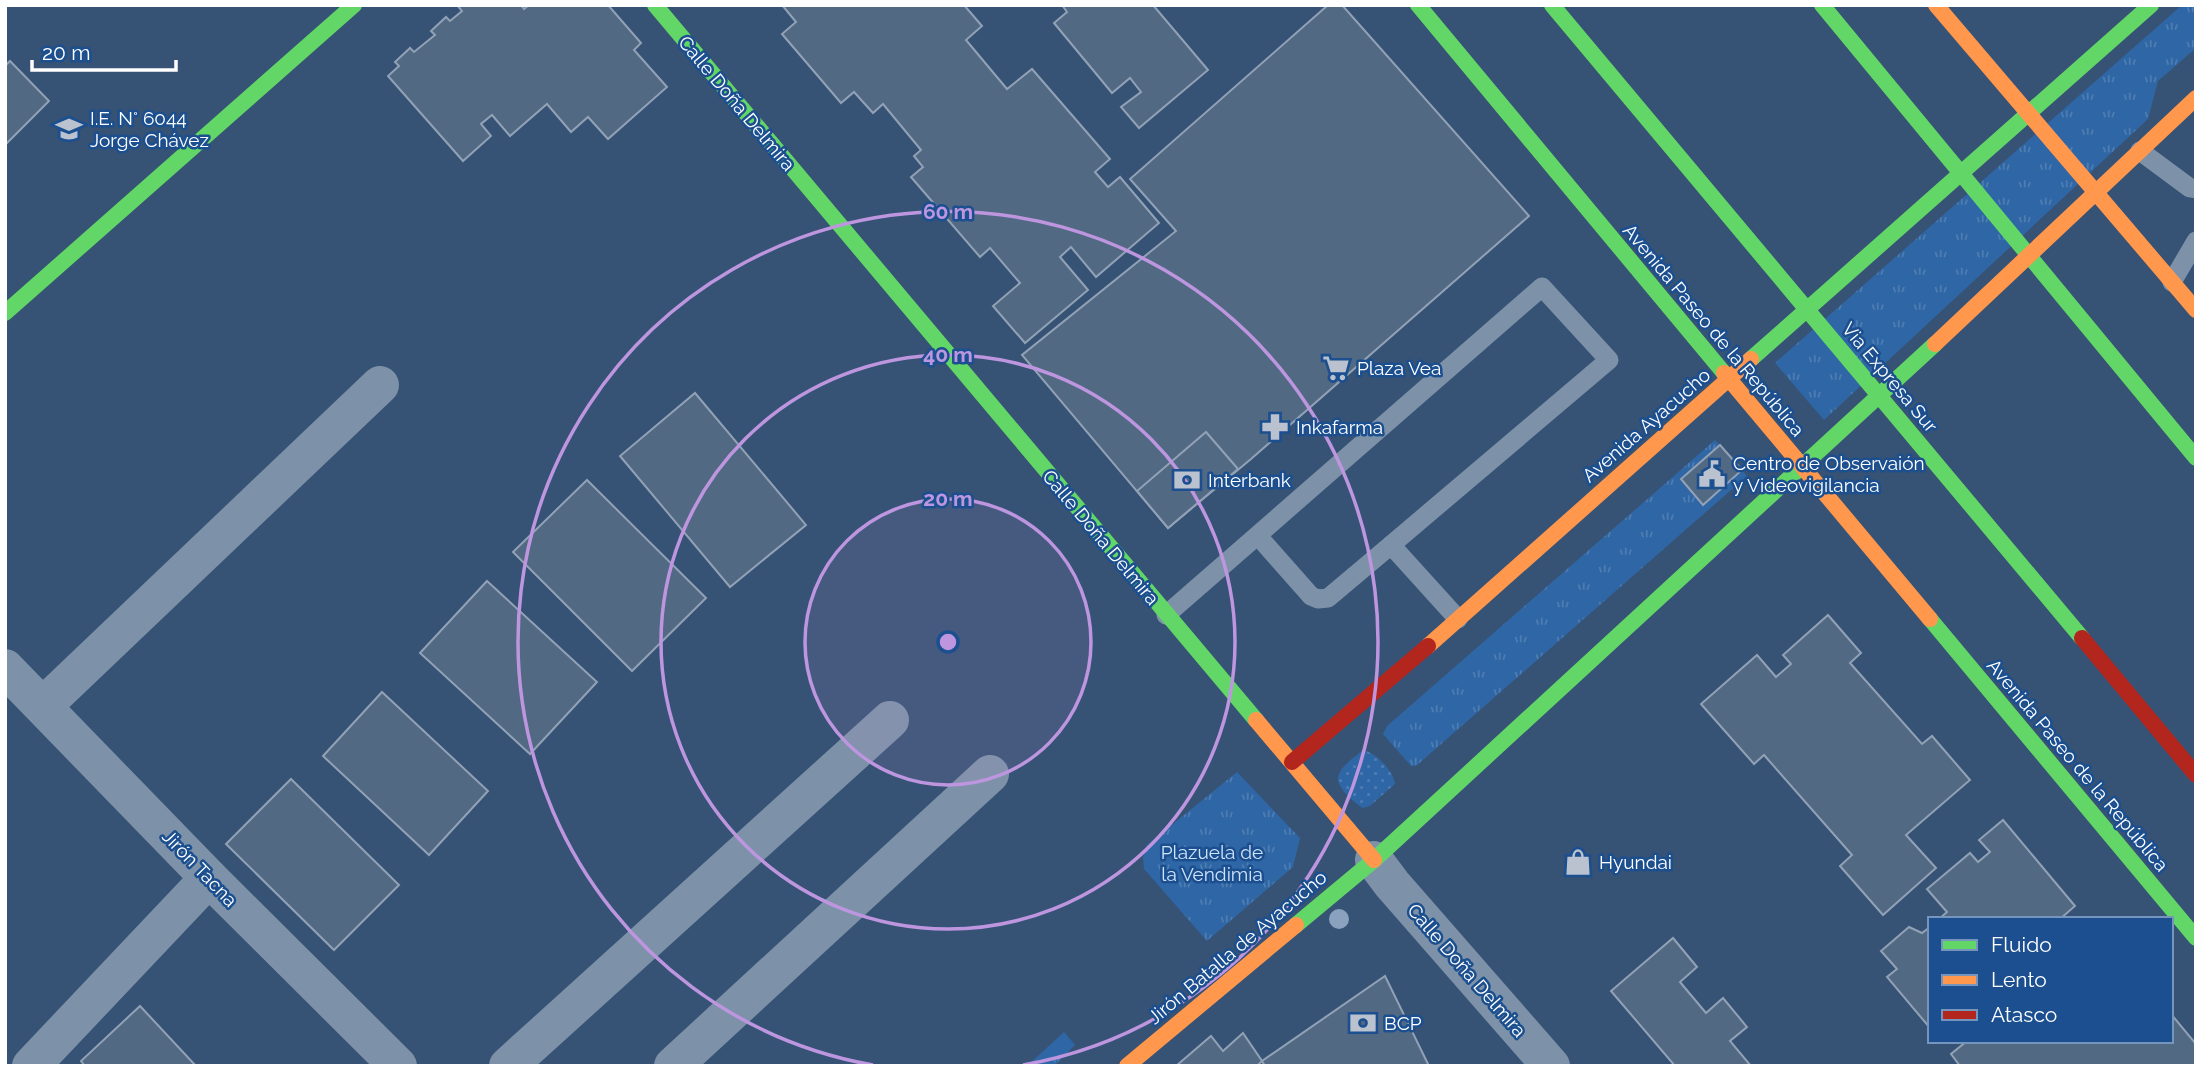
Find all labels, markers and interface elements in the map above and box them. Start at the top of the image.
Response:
scale bar [32,28,175,72]
street label: Calle Doña Delmira [674,31,800,175]
text: 20 m [42,40,90,65]
place label: I.E. N° 6044 Jorge Chávez [90,107,209,151]
school or university icon: I.E. N° 6044 Jorge Chávez [54,114,84,144]
text: 60 m [923,199,973,224]
street label: Avenida Paseo de la República [1619,219,1809,441]
street label: Via Expresa Sur [1838,318,1943,437]
text: 40 m [923,342,973,367]
supermarket icon: Plaza Vea [1321,353,1351,383]
place label: Plaza Vea [1357,357,1441,379]
street label: Avenida Ayacucho [1578,364,1714,486]
pharmacy icon: Inkafarma [1260,412,1290,442]
place label: Inkafarma [1296,416,1383,438]
place label: Centro de Observaión y Videovigilancia [1733,452,1925,496]
public building icon: Centro de Observaión y Videovigilancia [1697,459,1727,489]
street label: Calle Doña Delmira [1038,465,1164,609]
bank icon: Interbank [1172,465,1202,495]
place label: Interbank [1208,469,1291,491]
text: 20 m [923,486,973,511]
centre of rings [936,630,960,654]
street label: Avenida Paseo de la República [1983,654,2173,876]
street label: Jirón Tacna [158,825,242,911]
park label: Plazuela de la Vendimia [1161,841,1263,885]
shop icon: Hyundai [1563,847,1593,877]
place label: Hyundai [1599,851,1672,873]
street label: Jirón Batalla de Ayacucho [1143,866,1331,1028]
street label: Calle Doña Delmira [1403,899,1531,1041]
legend [1928,917,2173,1043]
text: Fluido [1991,932,2052,957]
text: Lento [1991,967,2047,992]
text: Atasco [1991,1002,2057,1027]
bank icon: BCP [1348,1008,1378,1038]
place label: BCP [1384,1012,1422,1034]

